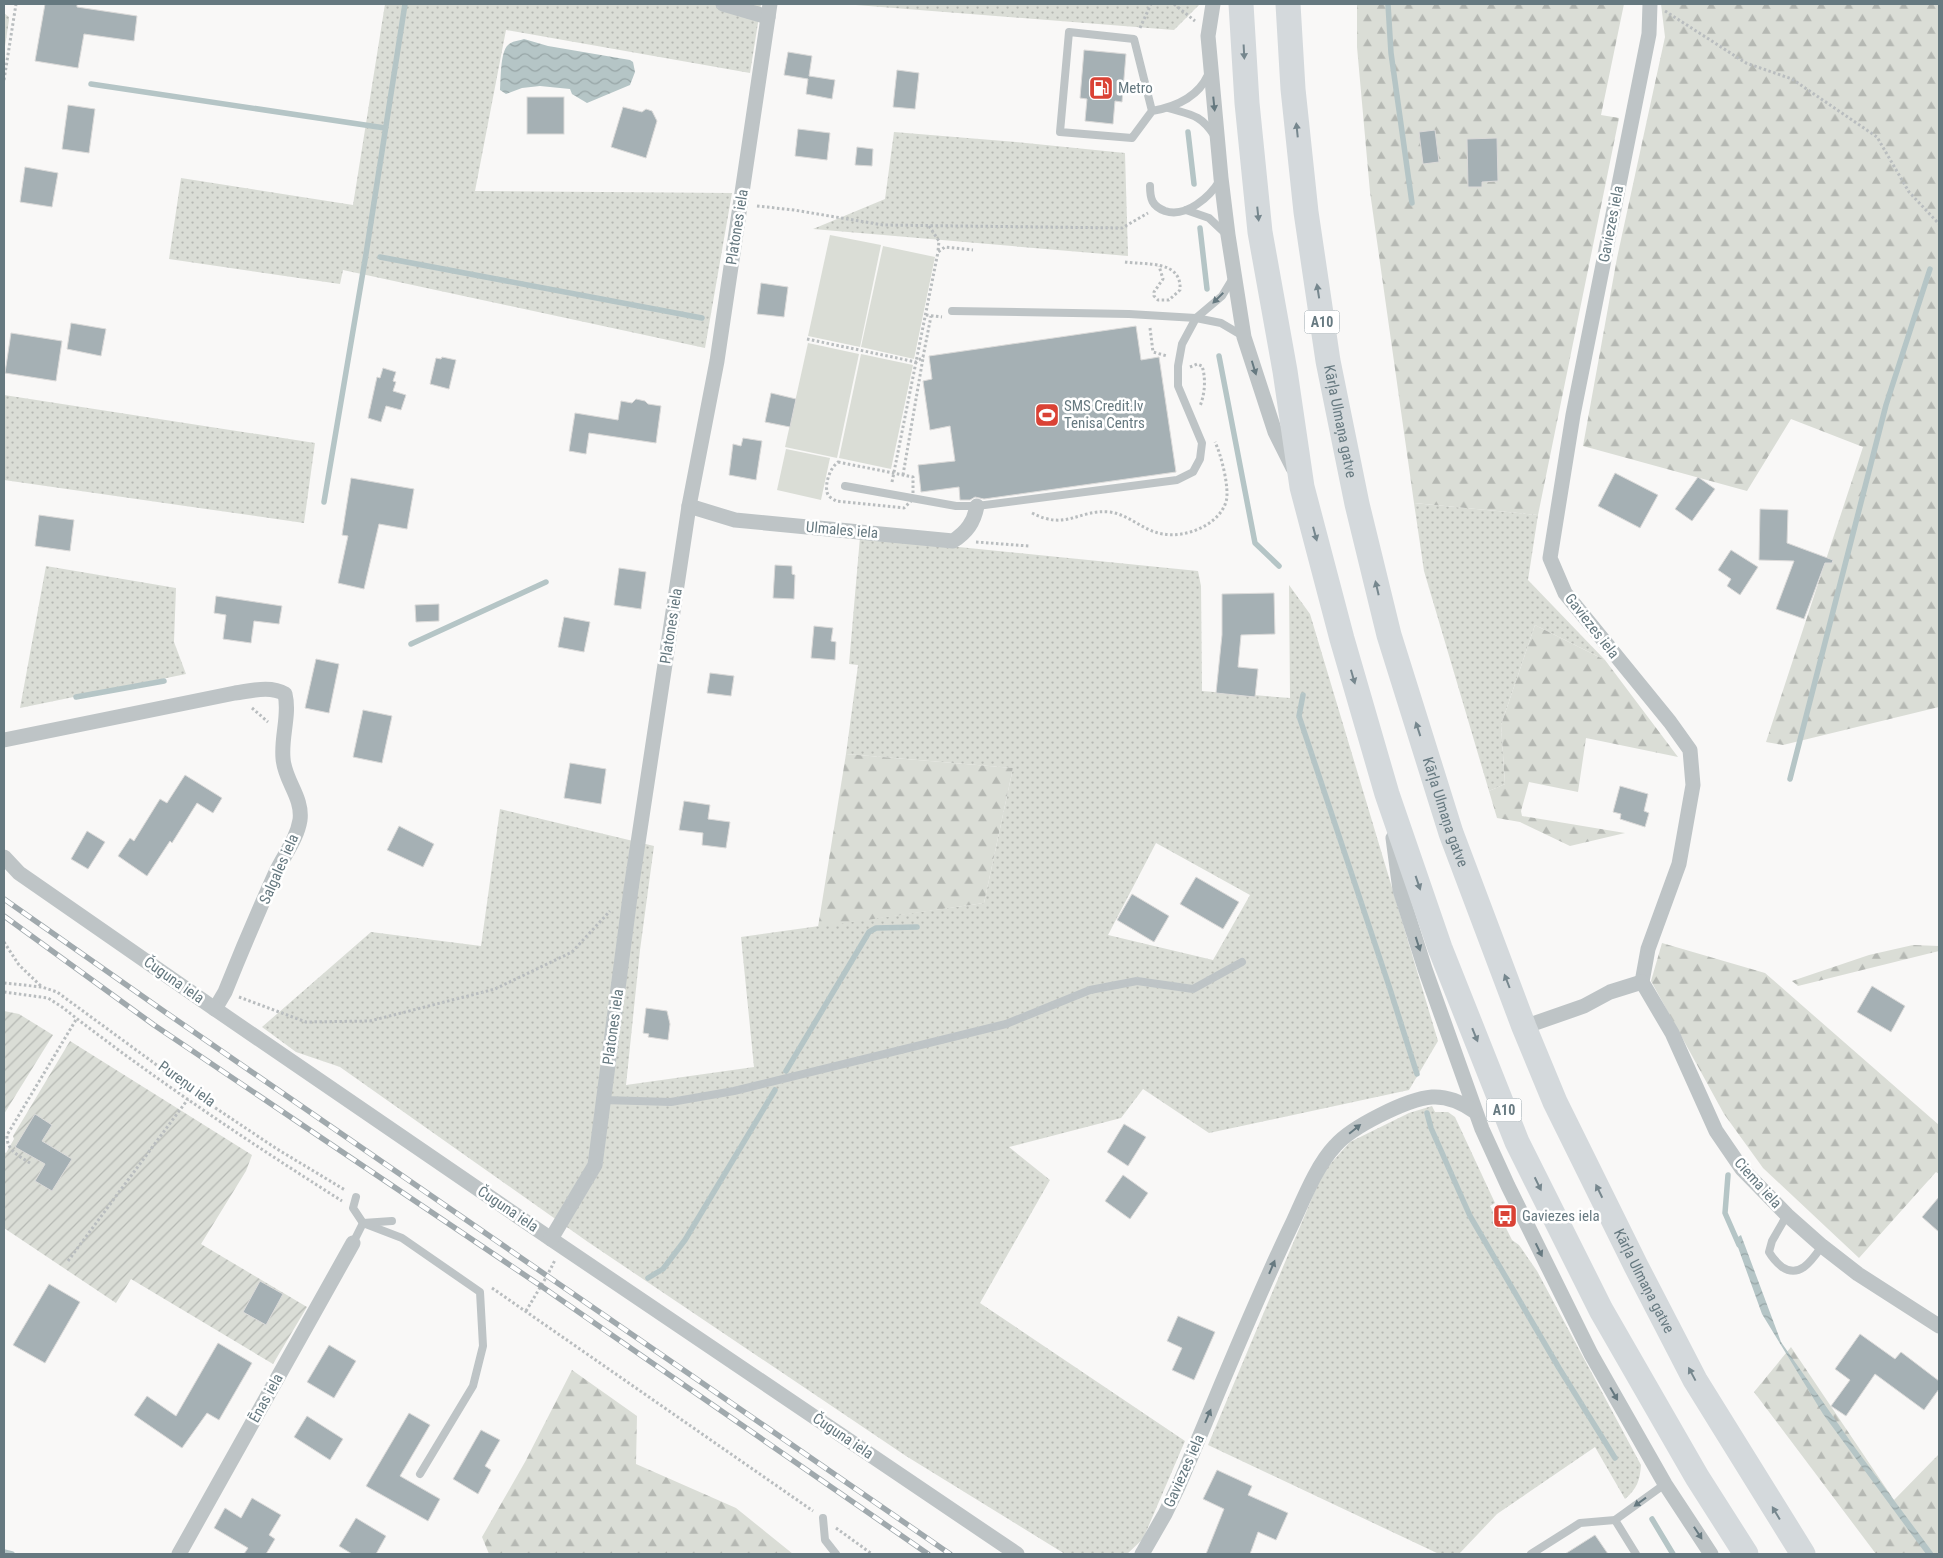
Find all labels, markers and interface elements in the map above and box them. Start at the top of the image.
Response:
one-way arrow [1240,45,1248,61]
fuel station icon: Metro [1088,75,1114,101]
place label: Metro [1118,79,1153,97]
one-way arrow [1211,97,1219,113]
one-way arrow [1293,122,1301,138]
street label: Gaviezes iela [1595,184,1627,264]
street label: Platones iela [722,188,752,266]
one-way arrow [1254,207,1262,223]
one-way arrow [1313,283,1321,299]
one-way arrow [1212,292,1224,304]
road number: A10 [1304,311,1340,334]
one-way arrow [1250,361,1258,376]
street label: Kārļa Ulmaņa gatve [1320,363,1360,479]
place label: SMS Credit.lv Tenisa Centrs [1064,397,1145,432]
sports icon: SMS Credit.lv Tenisa Centrs [1034,402,1060,428]
street label: Ulmales iela [805,518,879,542]
one-way arrow [1311,526,1319,541]
one-way arrow [1373,580,1381,595]
street label: Platones iela [656,587,686,665]
street label: Gaviezes iela [1561,590,1623,662]
one-way arrow [1350,670,1358,685]
one-way arrow [1414,721,1422,736]
street label: Kārļa Ulmaņa gatve [1419,755,1472,870]
street label: Salgales iela [256,831,302,907]
one-way arrow [1415,875,1422,890]
one-way arrow [1414,937,1422,952]
street label: Čuguna iela [140,953,208,1007]
one-way arrow [1503,973,1511,988]
street label: Platones iela [599,988,627,1066]
one-way arrow [1471,1028,1479,1042]
street label: Pureņu iela [155,1057,219,1111]
road number: A10 [1486,1098,1522,1122]
one-way arrow [1348,1124,1361,1135]
street label: Ciema iela [1731,1154,1785,1212]
one-way arrow [1533,1177,1542,1192]
street label: Čuguna iela [474,1182,542,1236]
one-way arrow [1595,1184,1603,1198]
bus stop icon: Gaviezes iela [1492,1203,1518,1229]
place label: Gaviezes iela [1522,1207,1600,1225]
street label: Kārļa Ulmaņa gatve [1610,1226,1678,1336]
one-way arrow [1535,1243,1543,1257]
one-way arrow [1269,1259,1276,1274]
one-way arrow [1688,1367,1696,1381]
street label: Ēnas iela [245,1370,287,1426]
one-way arrow [1609,1388,1618,1401]
street label: Čuguna iela [809,1409,877,1463]
one-way arrow [1205,1409,1213,1423]
street label: Gaviezes iela [1160,1432,1208,1510]
one-way arrow [1633,1497,1647,1507]
one-way arrow [1772,1507,1781,1520]
one-way arrow [1693,1527,1702,1540]

